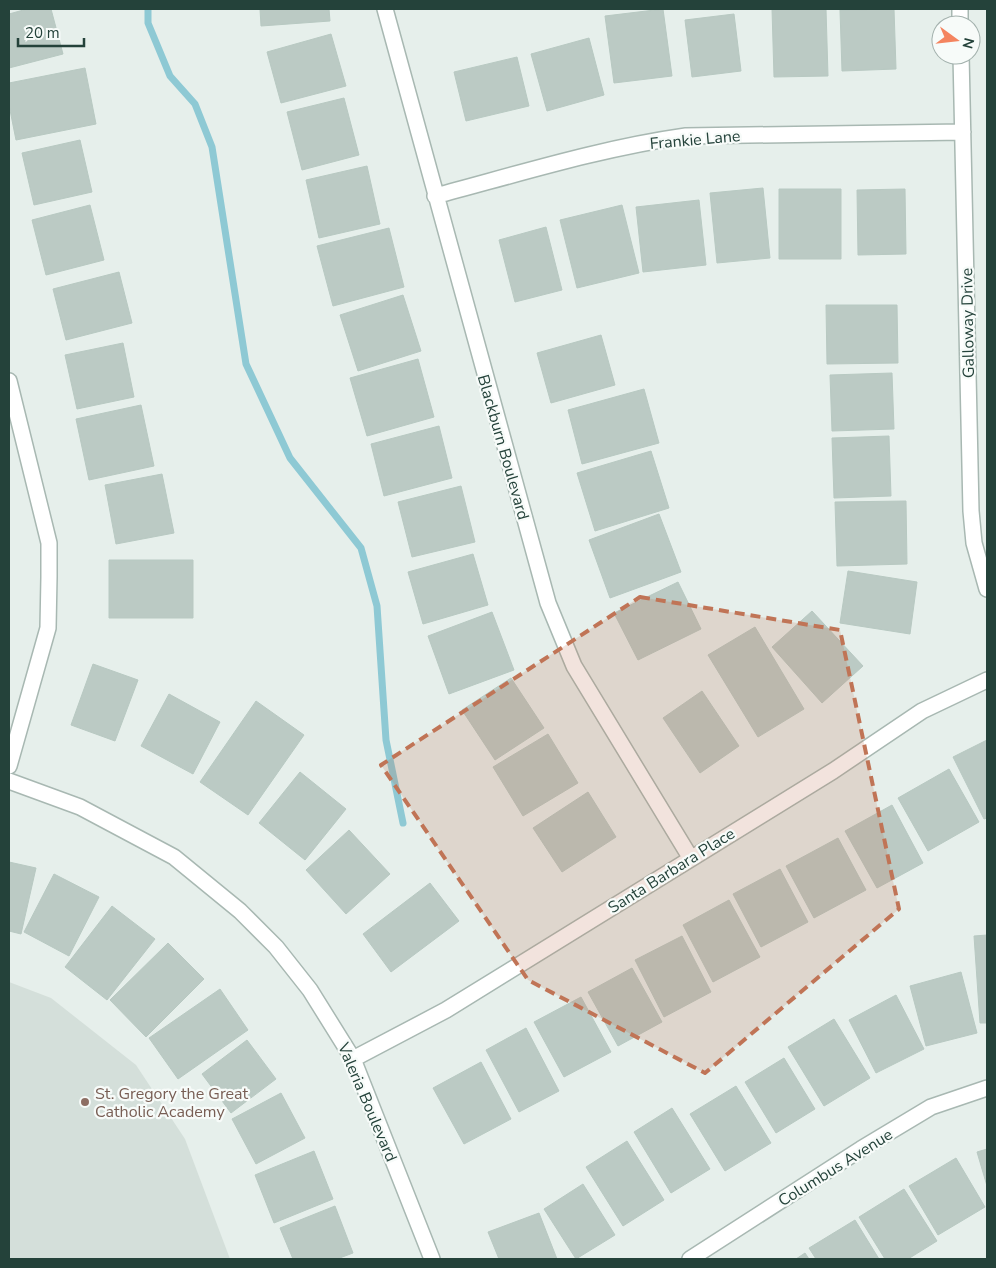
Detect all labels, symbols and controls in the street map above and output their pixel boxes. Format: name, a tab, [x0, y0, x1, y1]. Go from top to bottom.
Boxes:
scale bar	[18, 15, 84, 47]
north arrow	[931, 15, 981, 65]
text: 20 m	[25, 23, 60, 43]
text: N	[958, 36, 979, 51]
street label: Frankie Lane	[649, 125, 741, 155]
street label: Galloway Drive	[956, 268, 980, 378]
street label: Blackburn Boulevard	[472, 372, 534, 522]
street label: Santa Barbara Place	[604, 823, 739, 919]
street label: Valeria Boulevard	[332, 1039, 402, 1165]
place label: St. Gregory the Great Catholic Academy	[95, 1083, 249, 1123]
marker: St. Gregory the Great Catholic Academy	[79, 1096, 91, 1108]
street label: Columbus Avenue	[774, 1124, 897, 1212]

